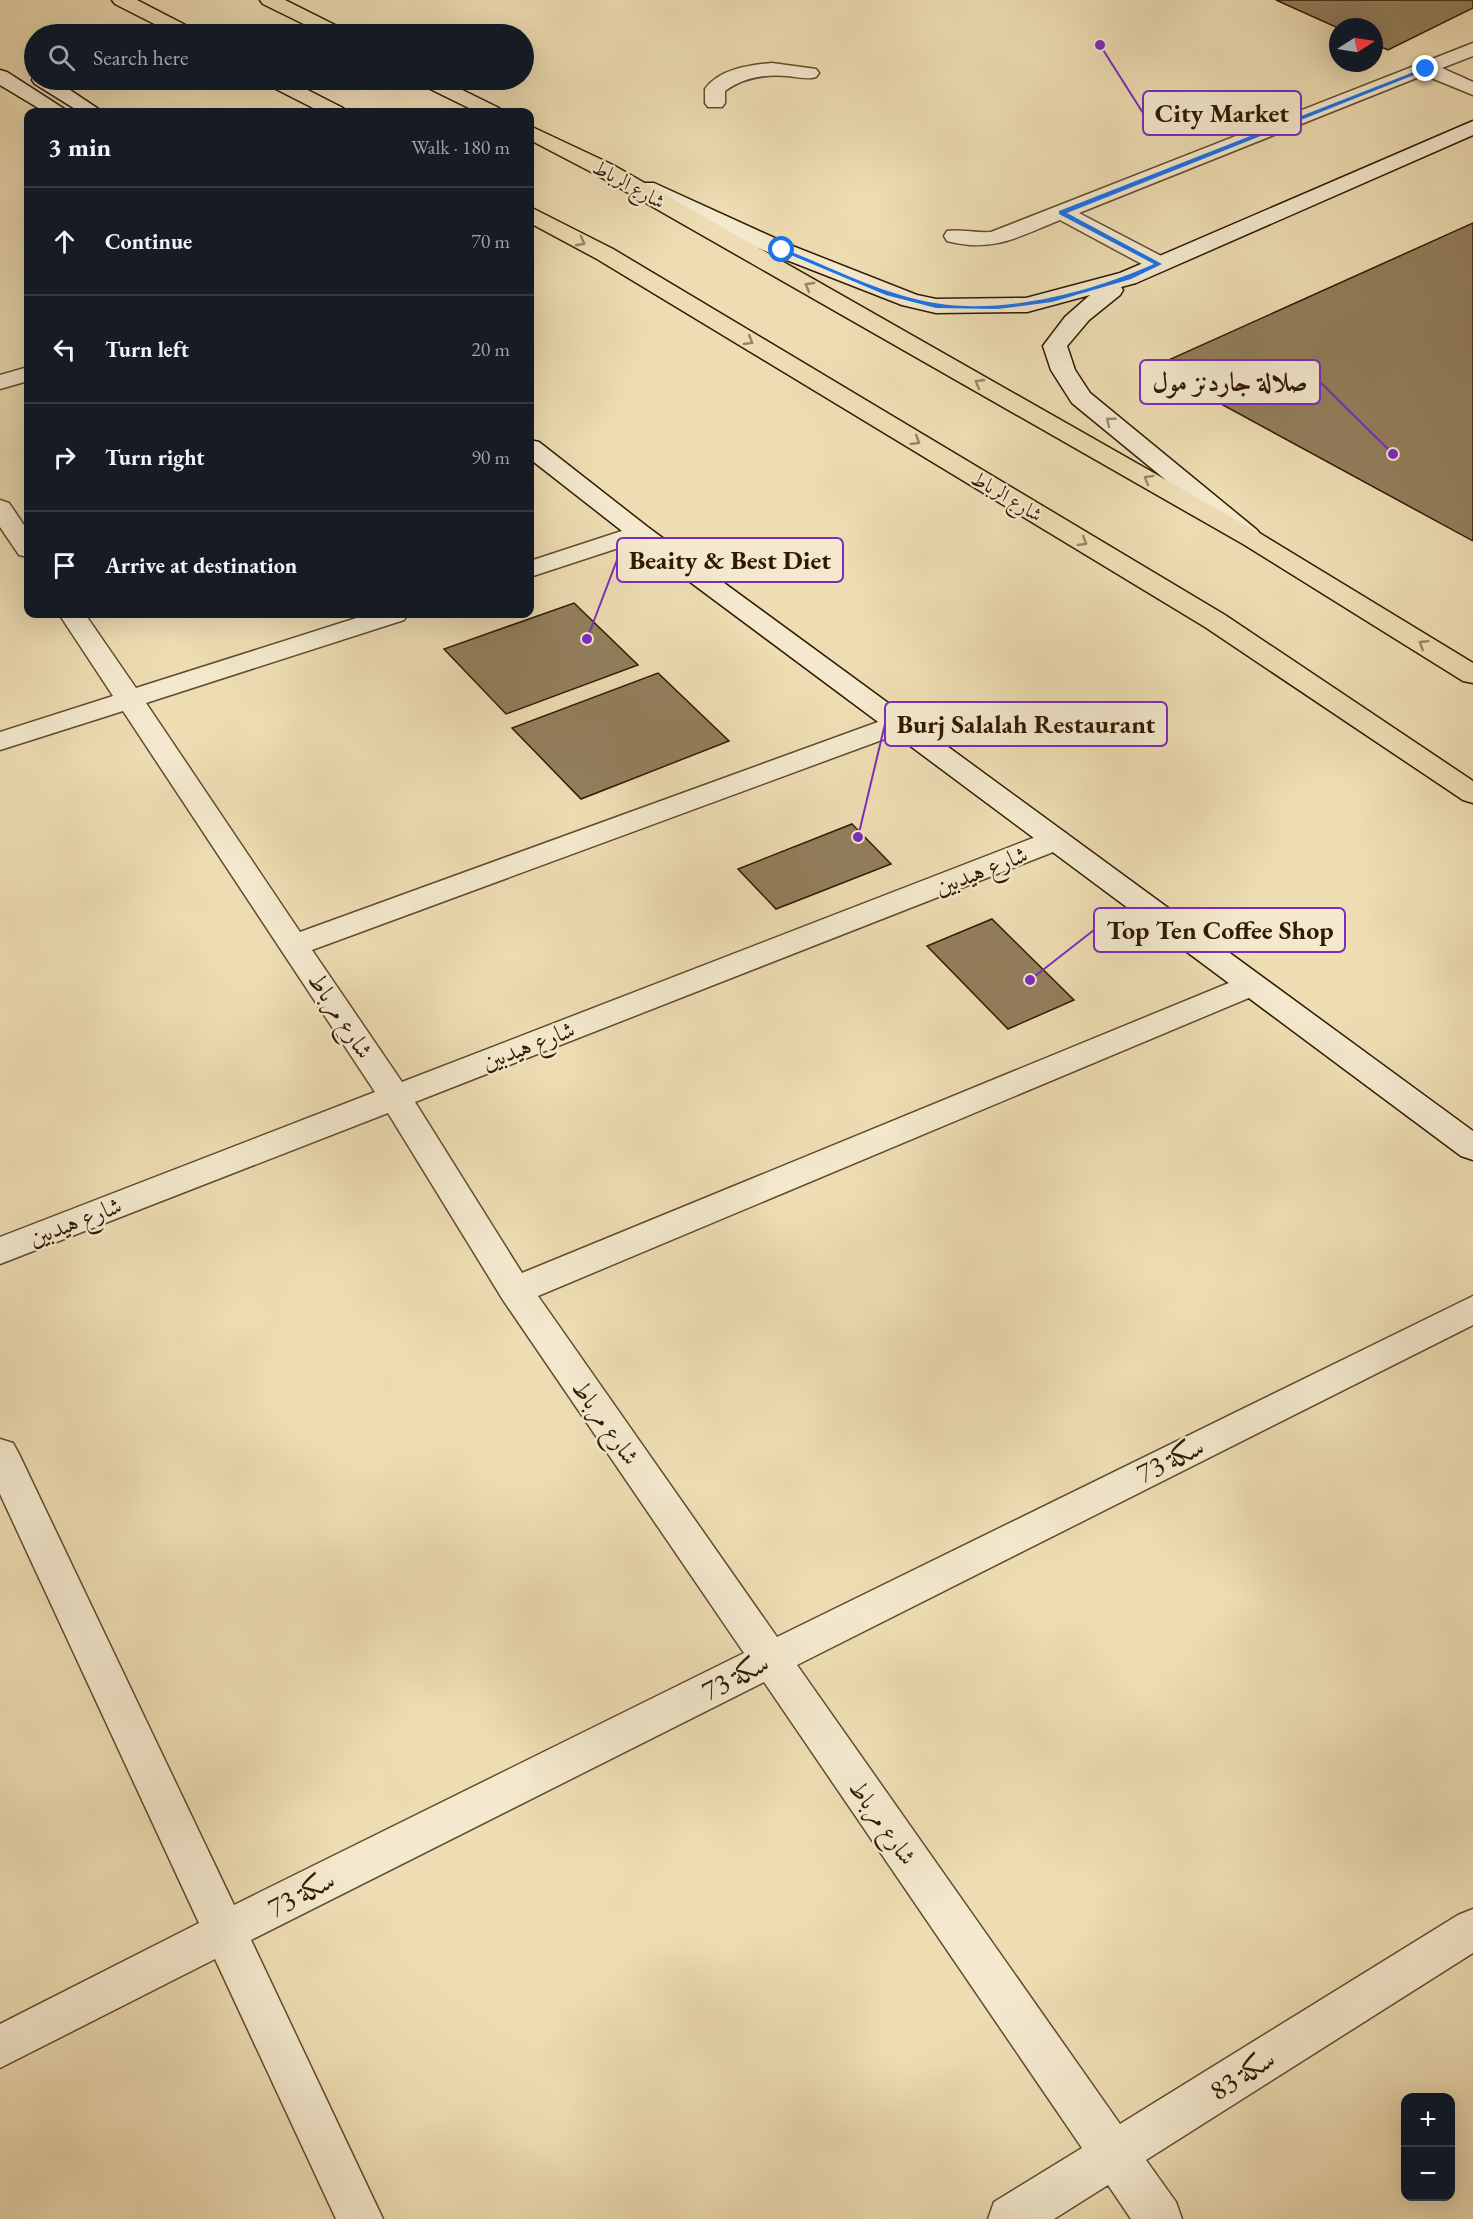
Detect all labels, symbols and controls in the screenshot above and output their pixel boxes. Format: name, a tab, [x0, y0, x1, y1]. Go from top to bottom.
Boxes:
north arrow	[1329, 18, 1383, 72]
search box	[24, 24, 534, 90]
icon: search	[45, 41, 78, 74]
text: Search here	[93, 43, 188, 72]
route end	[1412, 55, 1438, 81]
callout: City Market	[1143, 91, 1301, 135]
text: City Market	[1155, 96, 1289, 130]
text: 3 min	[48, 130, 111, 164]
text: Walk · 180 m	[411, 134, 510, 160]
street label: شارع الرباط	[586, 153, 670, 219]
icon: ahead	[48, 225, 81, 258]
text: Continue	[105, 227, 192, 256]
text: 70 m	[471, 228, 510, 254]
one-way arrow	[575, 234, 586, 246]
route start	[768, 236, 794, 262]
one-way arrow	[805, 282, 815, 294]
icon: left	[48, 333, 81, 366]
one-way arrow	[743, 333, 753, 345]
text: Turn left	[105, 335, 189, 364]
text: 20 m	[471, 336, 510, 362]
callout: صلالة جاردنز مول	[1140, 360, 1320, 404]
text: صلالة جاردنز مول	[1152, 365, 1308, 399]
one-way arrow	[974, 379, 985, 390]
one-way arrow	[1106, 418, 1117, 429]
one-way arrow	[910, 434, 920, 446]
icon: right	[48, 441, 81, 474]
text: Turn right	[105, 443, 204, 472]
text: 90 m	[471, 444, 510, 470]
street label: شارع الرباط	[964, 464, 1048, 532]
one-way arrow	[1144, 475, 1154, 486]
one-way arrow	[1077, 535, 1087, 546]
callout: Beaity & Best Diet	[617, 538, 843, 582]
text: Beaity & Best Diet	[629, 543, 831, 577]
icon: arrive	[48, 549, 81, 582]
text: Arrive at destination	[105, 551, 297, 580]
one-way arrow	[1419, 640, 1429, 652]
callout: Burj Salalah Restaurant	[885, 702, 1167, 746]
text: Burj Salalah Restaurant	[897, 707, 1156, 741]
street label: شارع هيدبين	[930, 838, 1034, 907]
callout: Top Ten Coffee Shop	[1094, 908, 1345, 952]
text: Top Ten Coffee Shop	[1106, 913, 1334, 947]
street label: شارع مرباط	[297, 966, 380, 1067]
street label: شارع هيدبين	[477, 1013, 581, 1082]
street label: شارع هيدبين	[24, 1189, 128, 1258]
street label: شارع مرباط	[561, 1373, 647, 1474]
street label: سكة 73	[1130, 1427, 1210, 1491]
street label: سكة 73	[695, 1644, 775, 1708]
street label: شارع مرباط	[838, 1773, 924, 1874]
street label: سكة 73	[261, 1861, 341, 1925]
street label: سكة 83	[1202, 2040, 1282, 2108]
map controls	[1401, 2093, 1455, 2201]
button: +	[1401, 2093, 1455, 2147]
button: −	[1401, 2147, 1455, 2201]

